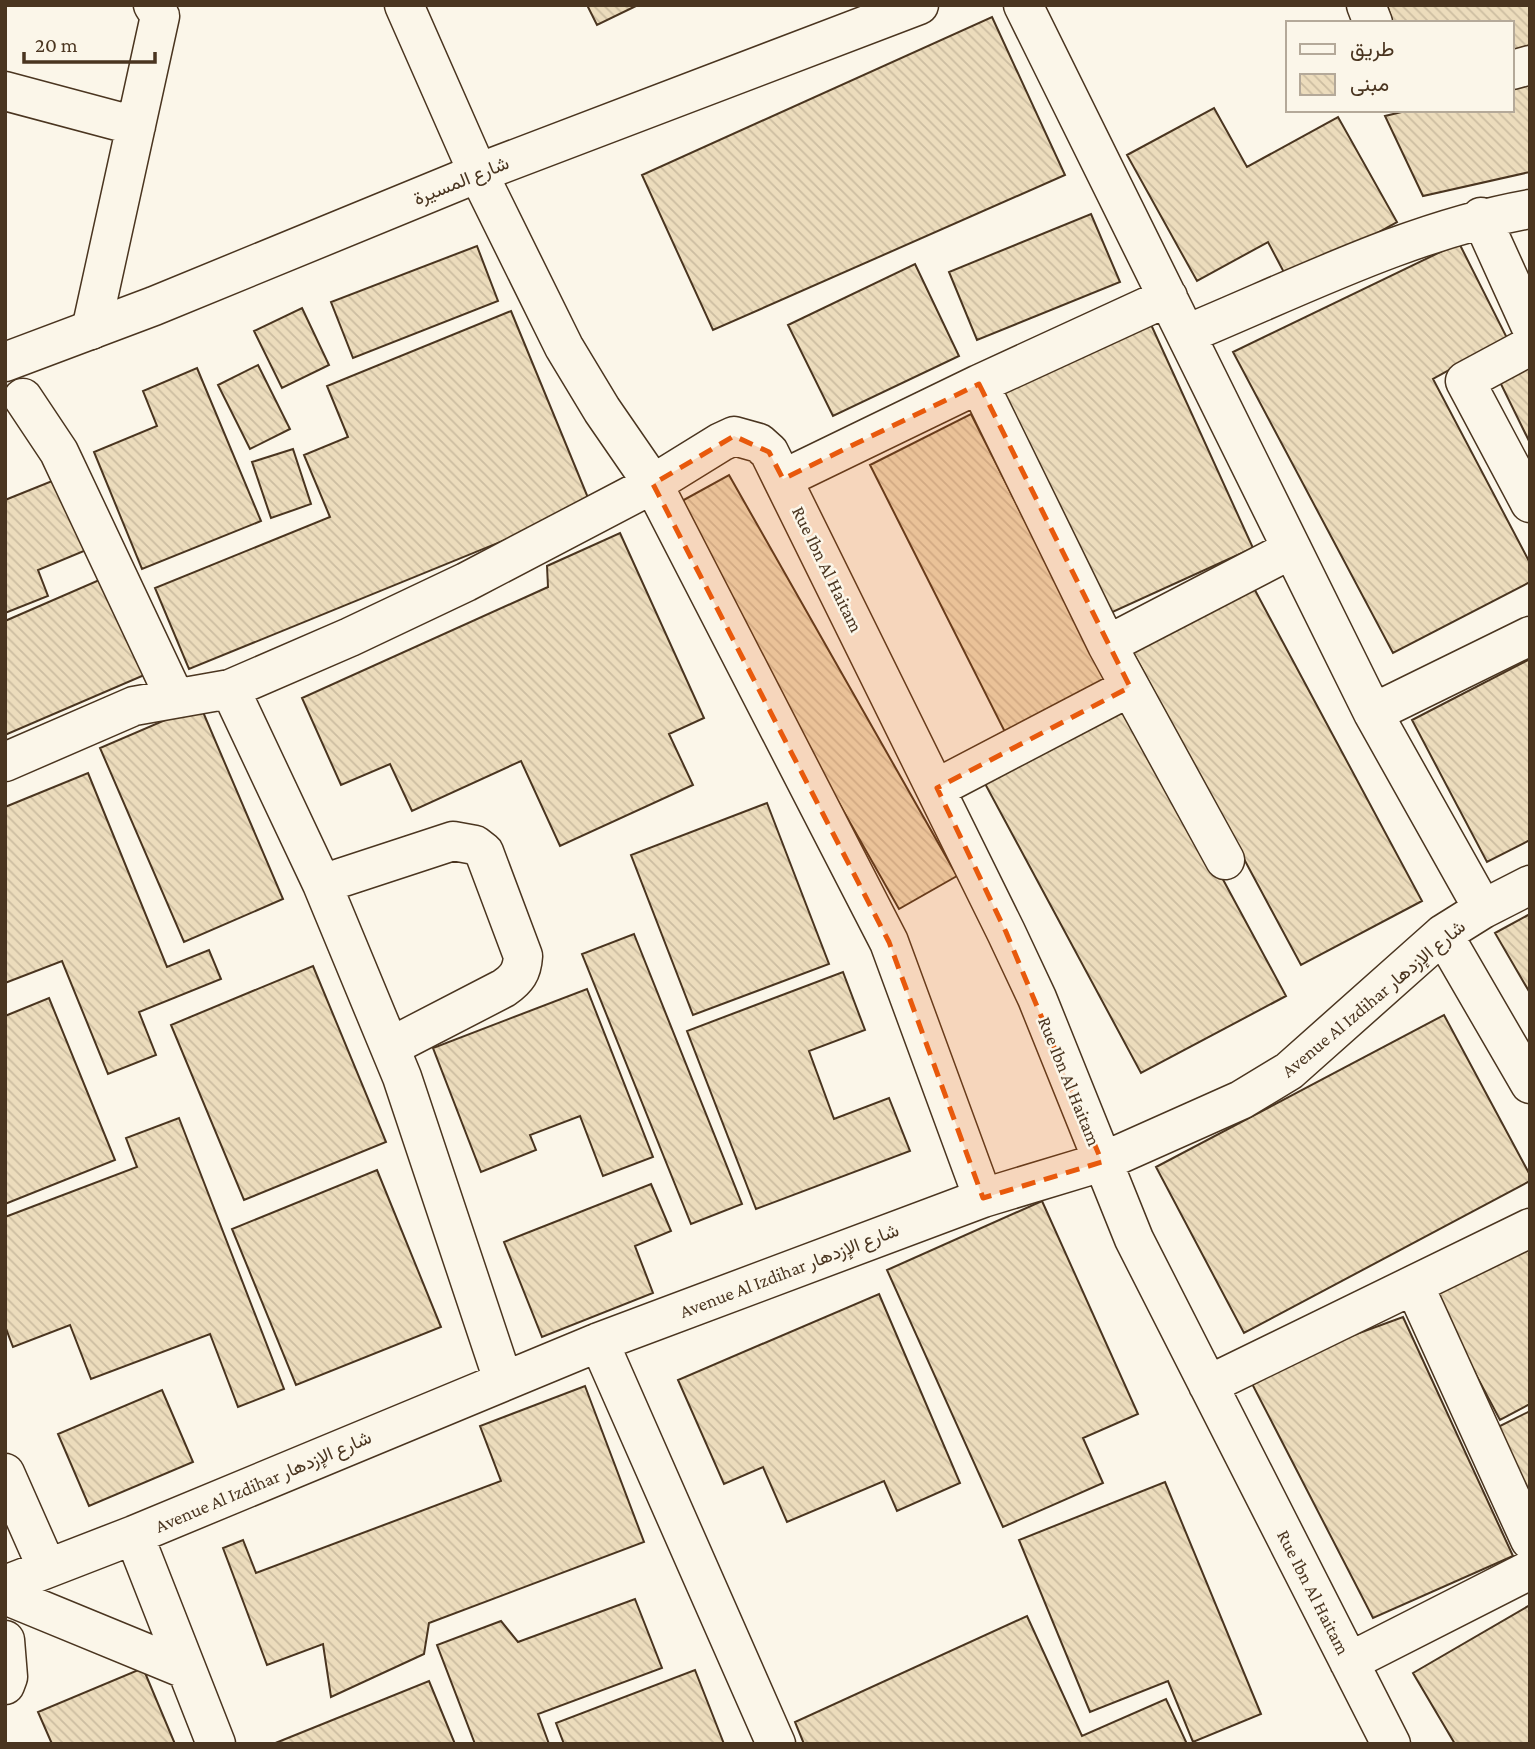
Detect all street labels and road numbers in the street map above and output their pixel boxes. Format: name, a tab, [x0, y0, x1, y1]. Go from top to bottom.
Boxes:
street label: شارع المسيرة	[411, 152, 513, 211]
street label: Rue Ibn Al Haitam	[788, 503, 867, 636]
street label: Avenue Al Izdihar شارع الإزدهار	[1277, 916, 1471, 1083]
street label: Rue Ibn Al Haitam	[1034, 1014, 1105, 1149]
street label: Avenue Al Izdihar شارع الإزدهار	[677, 1219, 902, 1324]
street label: Avenue Al Izdihar شارع الإزدهار	[152, 1426, 375, 1538]
street label: Rue Ibn Al Haitam	[1273, 1526, 1354, 1658]

